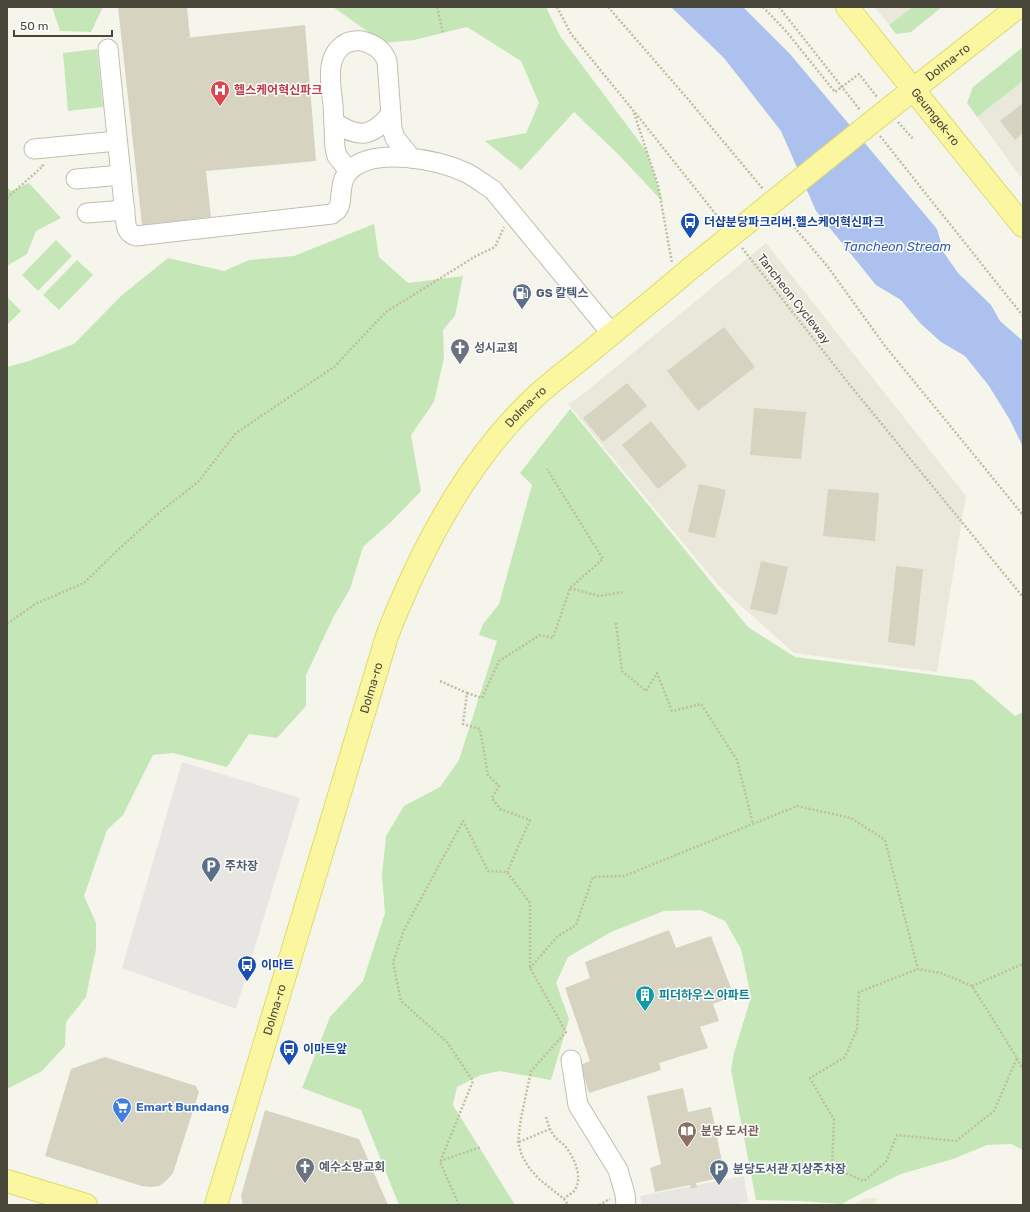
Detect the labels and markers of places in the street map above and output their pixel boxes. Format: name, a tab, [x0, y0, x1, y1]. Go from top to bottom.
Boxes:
hospital icon: 헬스케어혁신파크	[209, 79, 231, 107]
place label: 헬스케어혁신파크	[234, 83, 322, 97]
bus stop icon: 더샵분당파크리버.헬스케어혁신파크	[679, 211, 701, 239]
place label: 더샵분당파크리버.헬스케어혁신파크	[704, 215, 884, 229]
fuel station icon: GS 칼텍스	[511, 282, 533, 310]
place label: GS 칼텍스	[536, 286, 588, 300]
church icon: 성시교회	[449, 337, 471, 365]
place label: 성시교회	[474, 341, 518, 355]
parking icon: 주차장	[200, 855, 222, 883]
place label: 주차장	[225, 859, 258, 873]
bus stop icon: 이마트	[236, 954, 258, 982]
place label: 이마트	[261, 958, 294, 972]
building icon: 피더하우스 아파트	[634, 984, 656, 1012]
place label: 피더하우스 아파트	[659, 988, 750, 1002]
bus stop icon: 이마트앞	[278, 1038, 300, 1066]
place label: 이마트앞	[303, 1042, 347, 1056]
supermarket icon: Emart Bundang	[111, 1096, 133, 1124]
place label: Emart Bundang	[136, 1100, 229, 1114]
library icon: 분당 도서관	[676, 1120, 698, 1148]
place label: 분당 도서관	[701, 1124, 759, 1138]
church icon: 예수소망교회	[294, 1156, 316, 1184]
parking icon: 분당도서관 지상주차장	[708, 1158, 730, 1186]
place label: 예수소망교회	[319, 1160, 385, 1174]
place label: 분당도서관 지상주차장	[733, 1162, 846, 1176]

